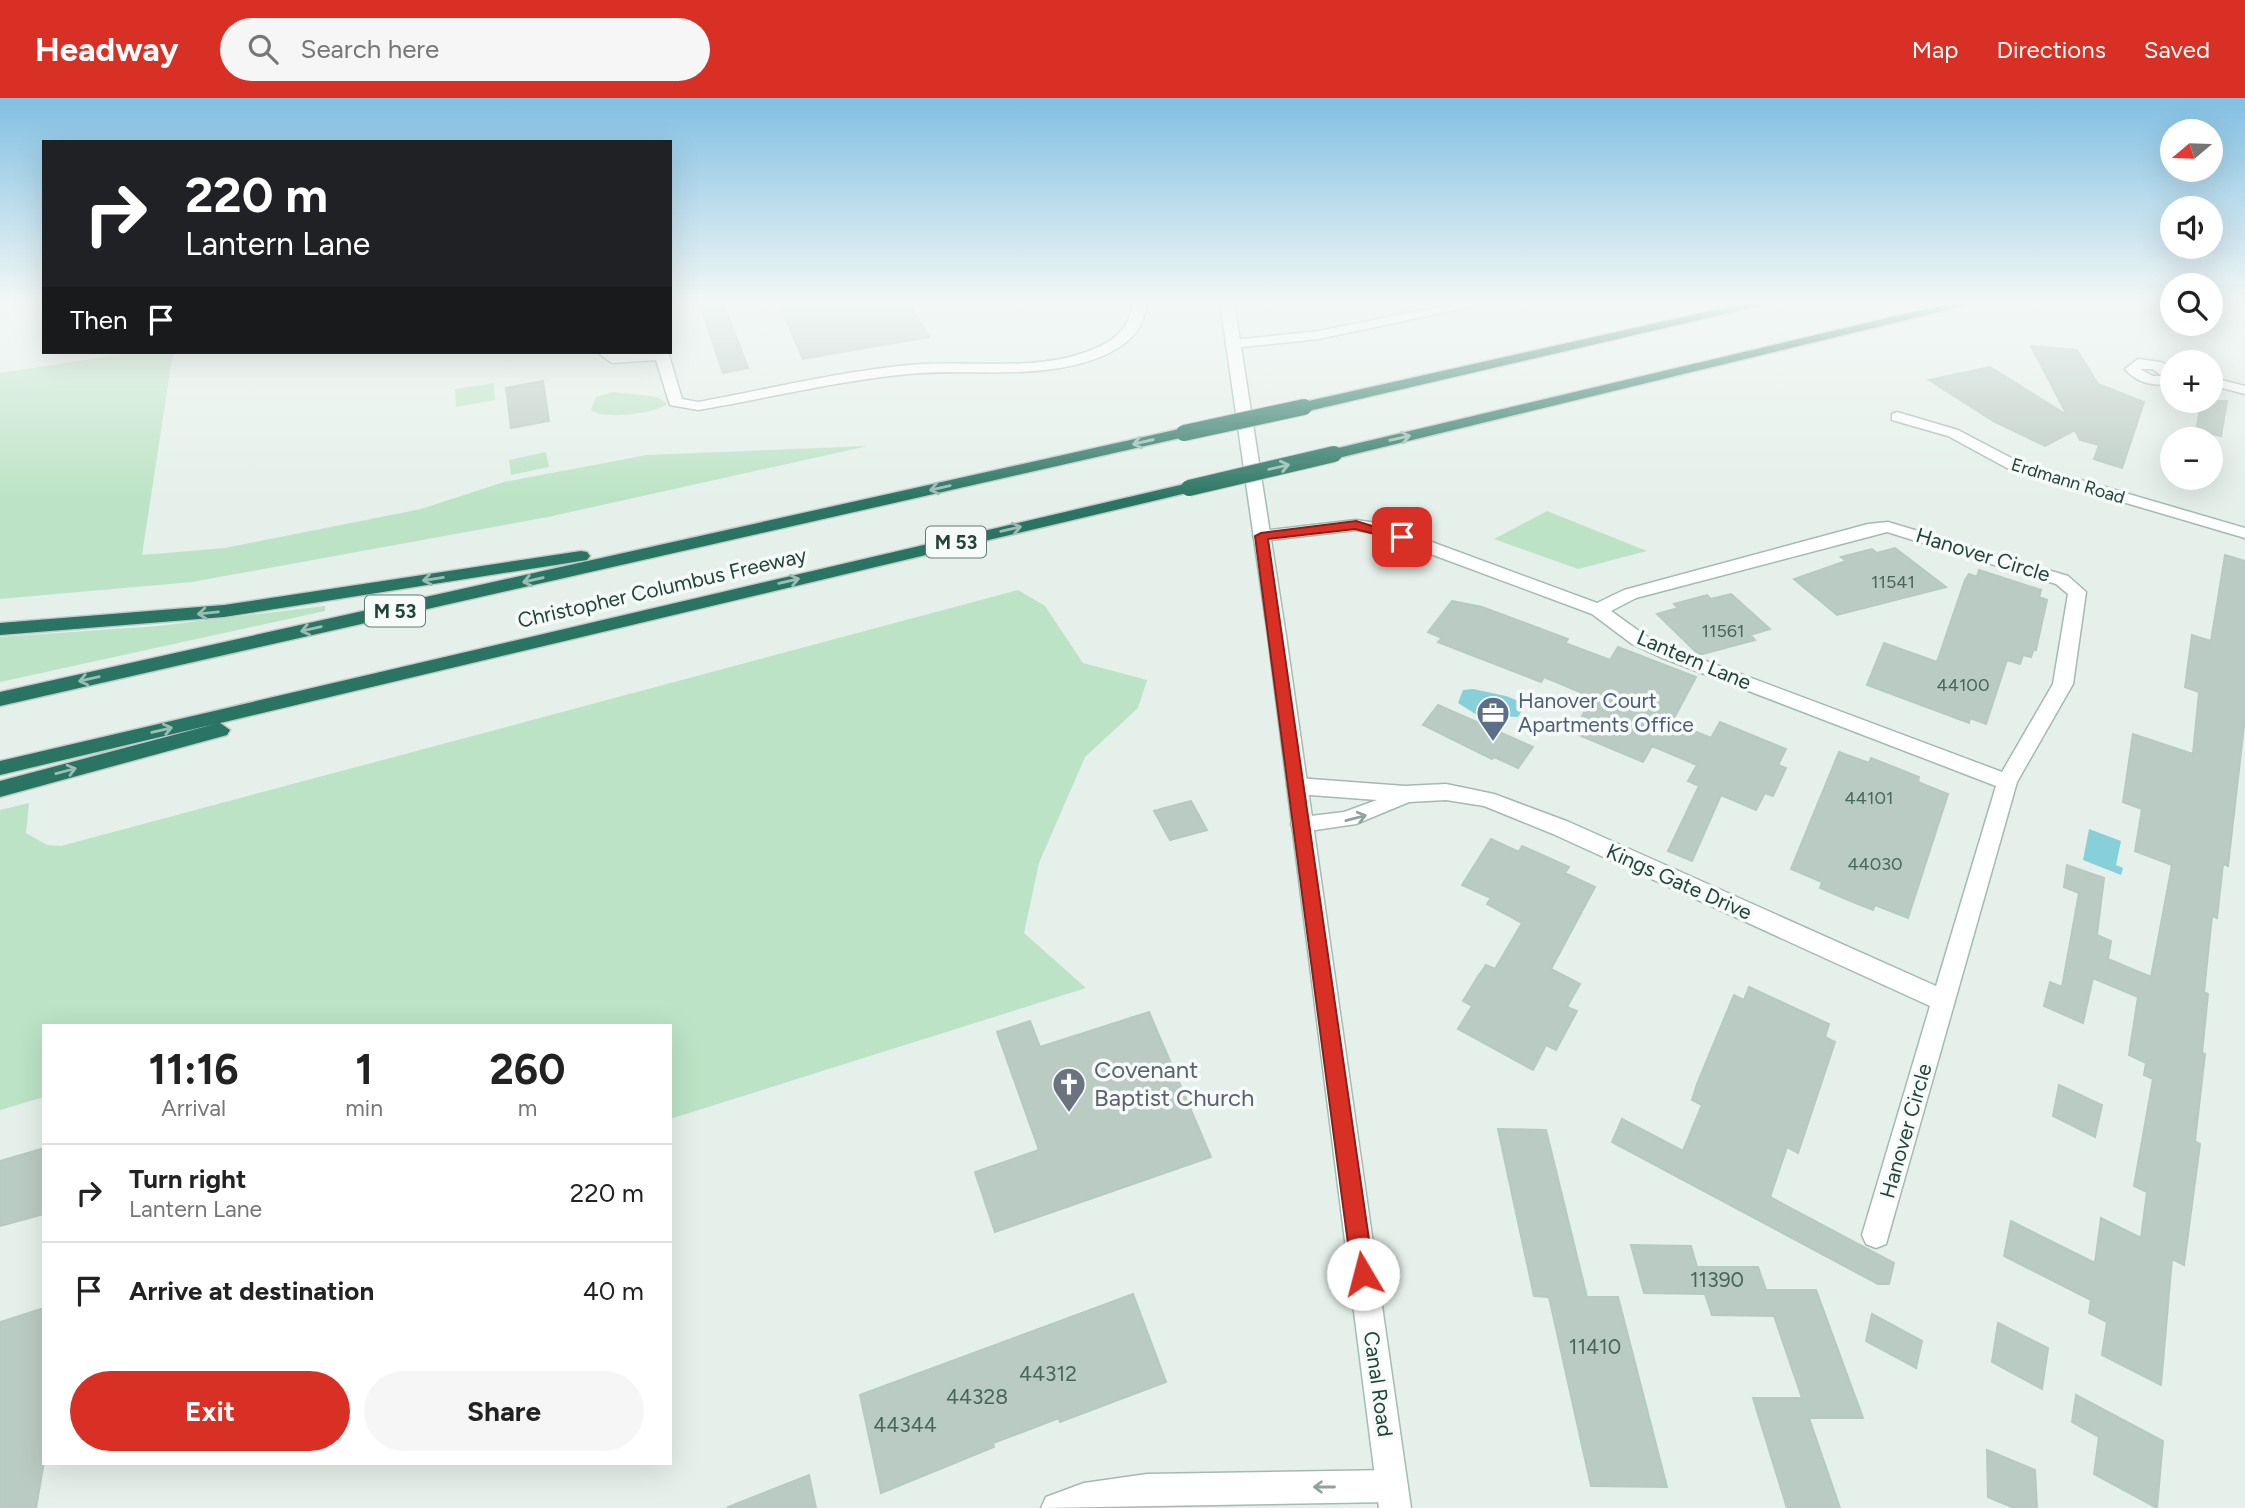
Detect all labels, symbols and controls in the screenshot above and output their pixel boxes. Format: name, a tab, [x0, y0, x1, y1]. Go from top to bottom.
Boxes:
search box	[220, 18, 710, 81]
text: Headway	[35, 30, 178, 69]
icon: search	[244, 30, 282, 68]
text: Search here	[300, 33, 439, 65]
text: Map	[1912, 35, 1958, 64]
text: Directions	[1996, 35, 2106, 64]
text: Saved	[2144, 35, 2210, 64]
north arrow	[2160, 119, 2222, 182]
map controls	[2160, 119, 2223, 490]
text: 220 m	[185, 165, 328, 224]
icon: right	[70, 168, 161, 259]
button: sound	[2160, 196, 2223, 259]
text: Lantern Lane	[185, 225, 370, 263]
button: search	[2160, 273, 2223, 336]
icon: arrive	[142, 301, 180, 339]
text: Then	[70, 304, 128, 336]
button: +	[2160, 350, 2223, 413]
button: −	[2160, 427, 2223, 490]
one-way arrow	[1389, 431, 1411, 444]
one-way arrow	[1132, 436, 1155, 450]
street label: Erdmann Road	[2008, 453, 2128, 509]
one-way arrow	[1267, 460, 1290, 473]
one-way arrow	[929, 482, 952, 496]
pin	[1372, 507, 1432, 567]
icon: arrive	[1383, 518, 1421, 556]
one-way arrow	[999, 522, 1021, 535]
street label: Hanover Circle	[1913, 522, 2053, 587]
road number: M 53	[926, 526, 986, 558]
street label: Christopher Columbus Freeway	[515, 542, 809, 633]
house number: 11541	[1871, 571, 1915, 593]
one-way arrow	[422, 573, 445, 586]
one-way arrow	[522, 573, 545, 587]
one-way arrow	[777, 574, 800, 587]
road number: M 53	[365, 596, 425, 626]
one-way arrow	[197, 607, 220, 620]
house number: 11561	[1702, 620, 1744, 642]
one-way arrow	[300, 623, 323, 637]
street label: Lantern Lane	[1633, 624, 1755, 695]
one-way arrow	[78, 673, 101, 687]
house number: 44100	[1937, 674, 1989, 696]
place label: Hanover Court Apartments Office	[1518, 688, 1694, 737]
office icon: Hanover Court Apartments Office	[1474, 694, 1512, 743]
one-way arrow	[150, 723, 173, 736]
one-way arrow	[54, 764, 77, 777]
house number: 44101	[1845, 787, 1893, 809]
one-way arrow	[1344, 811, 1367, 824]
street label: Kings Gate Drive	[1603, 838, 1756, 925]
house number: 44030	[1847, 853, 1903, 875]
text: 11:16	[149, 1044, 239, 1095]
text: 1	[355, 1044, 373, 1095]
text: 260	[490, 1044, 565, 1095]
place label: Covenant Baptist Church	[1094, 1055, 1255, 1112]
street label: Hanover Circle	[1874, 1061, 1937, 1201]
church icon: Covenant Baptist Church	[1050, 1065, 1088, 1114]
text: Arrival	[161, 1094, 226, 1122]
text: min	[345, 1094, 383, 1122]
text: m	[518, 1094, 537, 1122]
text: Turn right	[129, 1163, 246, 1195]
icon: right	[70, 1174, 108, 1212]
text: 220 m	[570, 1177, 644, 1209]
text: Lantern Lane	[129, 1195, 262, 1223]
position arrow	[1326, 1237, 1400, 1311]
house number: 11390	[1690, 1267, 1744, 1292]
icon: arrive	[70, 1272, 108, 1310]
text: Arrive at destination	[129, 1275, 374, 1307]
text: 40 m	[583, 1275, 644, 1307]
street label: Canal Road	[1359, 1329, 1398, 1438]
house number: 11410	[1569, 1334, 1621, 1359]
house number: 44312	[1019, 1361, 1077, 1386]
button: Exit	[70, 1371, 350, 1451]
button: Share	[364, 1371, 644, 1451]
house number: 44328	[946, 1384, 1008, 1409]
house number: 44344	[873, 1412, 937, 1437]
one-way arrow	[1312, 1480, 1335, 1494]

